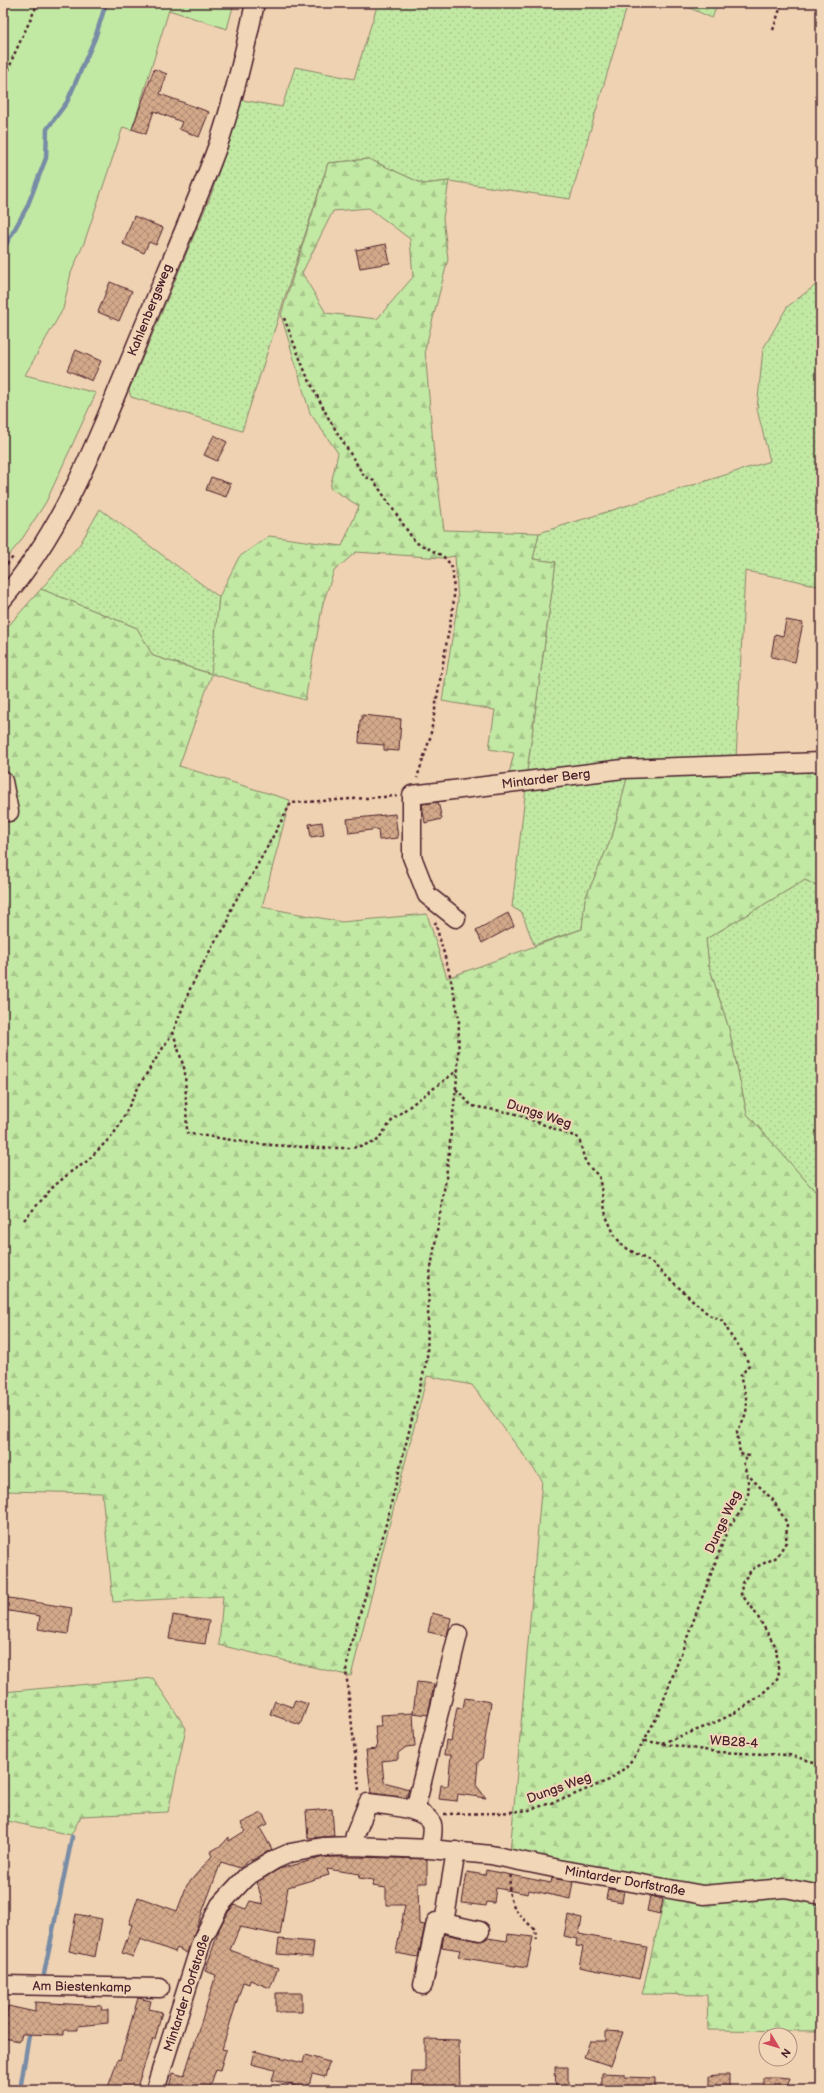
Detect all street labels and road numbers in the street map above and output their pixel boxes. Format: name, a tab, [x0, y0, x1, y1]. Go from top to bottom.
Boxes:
street label: Kahlenbergsweg	[124, 262, 176, 358]
street label: Mintarder Berg	[501, 766, 591, 792]
street label: Dungs Weg	[505, 1096, 573, 1132]
street label: Dungs Weg	[702, 1488, 744, 1556]
street label: WB28-4	[709, 1732, 759, 1752]
street label: Dungs Weg	[525, 1769, 593, 1807]
street label: Mintarder Dorfstraße	[563, 1862, 687, 1900]
street label: Mintarder Dorfstraße	[160, 1932, 214, 2054]
street label: Am Biestenkamp	[32, 1978, 132, 1996]

